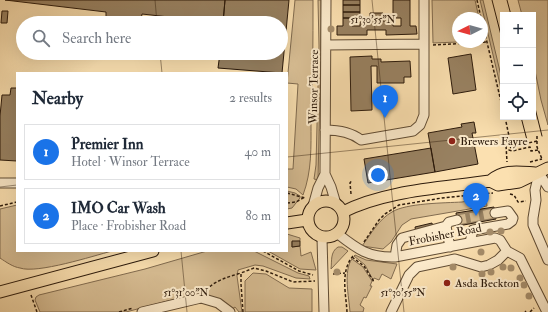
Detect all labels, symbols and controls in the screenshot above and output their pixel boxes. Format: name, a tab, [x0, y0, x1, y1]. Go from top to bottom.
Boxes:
north arrow	[452, 12, 488, 48]
map controls	[500, 12, 536, 120]
button: +	[500, 12, 536, 48]
text: 51°30'55"N	[350, 14, 396, 26]
search box	[16, 16, 288, 60]
icon: search	[30, 27, 52, 49]
text: Search here	[62, 29, 131, 48]
button: −	[500, 48, 536, 84]
street label: Winsor Terrace	[306, 50, 322, 125]
button: locate	[500, 84, 536, 120]
pin: 1	[372, 85, 398, 118]
text: Nearby	[32, 88, 83, 109]
text: 2 results	[229, 90, 272, 106]
place label: Brewers Fayre	[460, 134, 527, 149]
text: Premier Inn	[71, 135, 144, 154]
marker: Brewers Fayre	[447, 136, 457, 146]
text: 1	[44, 144, 48, 160]
text: 40 m	[245, 144, 271, 160]
text: Hotel · Winsor Terrace	[71, 154, 190, 170]
your location	[368, 165, 388, 185]
pin: 2	[463, 183, 489, 216]
text: IMO Car Wash	[71, 199, 166, 218]
text: 2	[43, 208, 49, 224]
text: 80 m	[245, 208, 271, 224]
text: Place · Frobisher Road	[71, 218, 186, 234]
street label: Frobisher Road	[407, 221, 483, 249]
place label: Asda Beckton	[454, 276, 519, 291]
marker: Asda Beckton	[442, 278, 452, 288]
text: 51°31'00"N	[163, 287, 209, 299]
text: 51°30'55"N	[380, 287, 426, 299]

